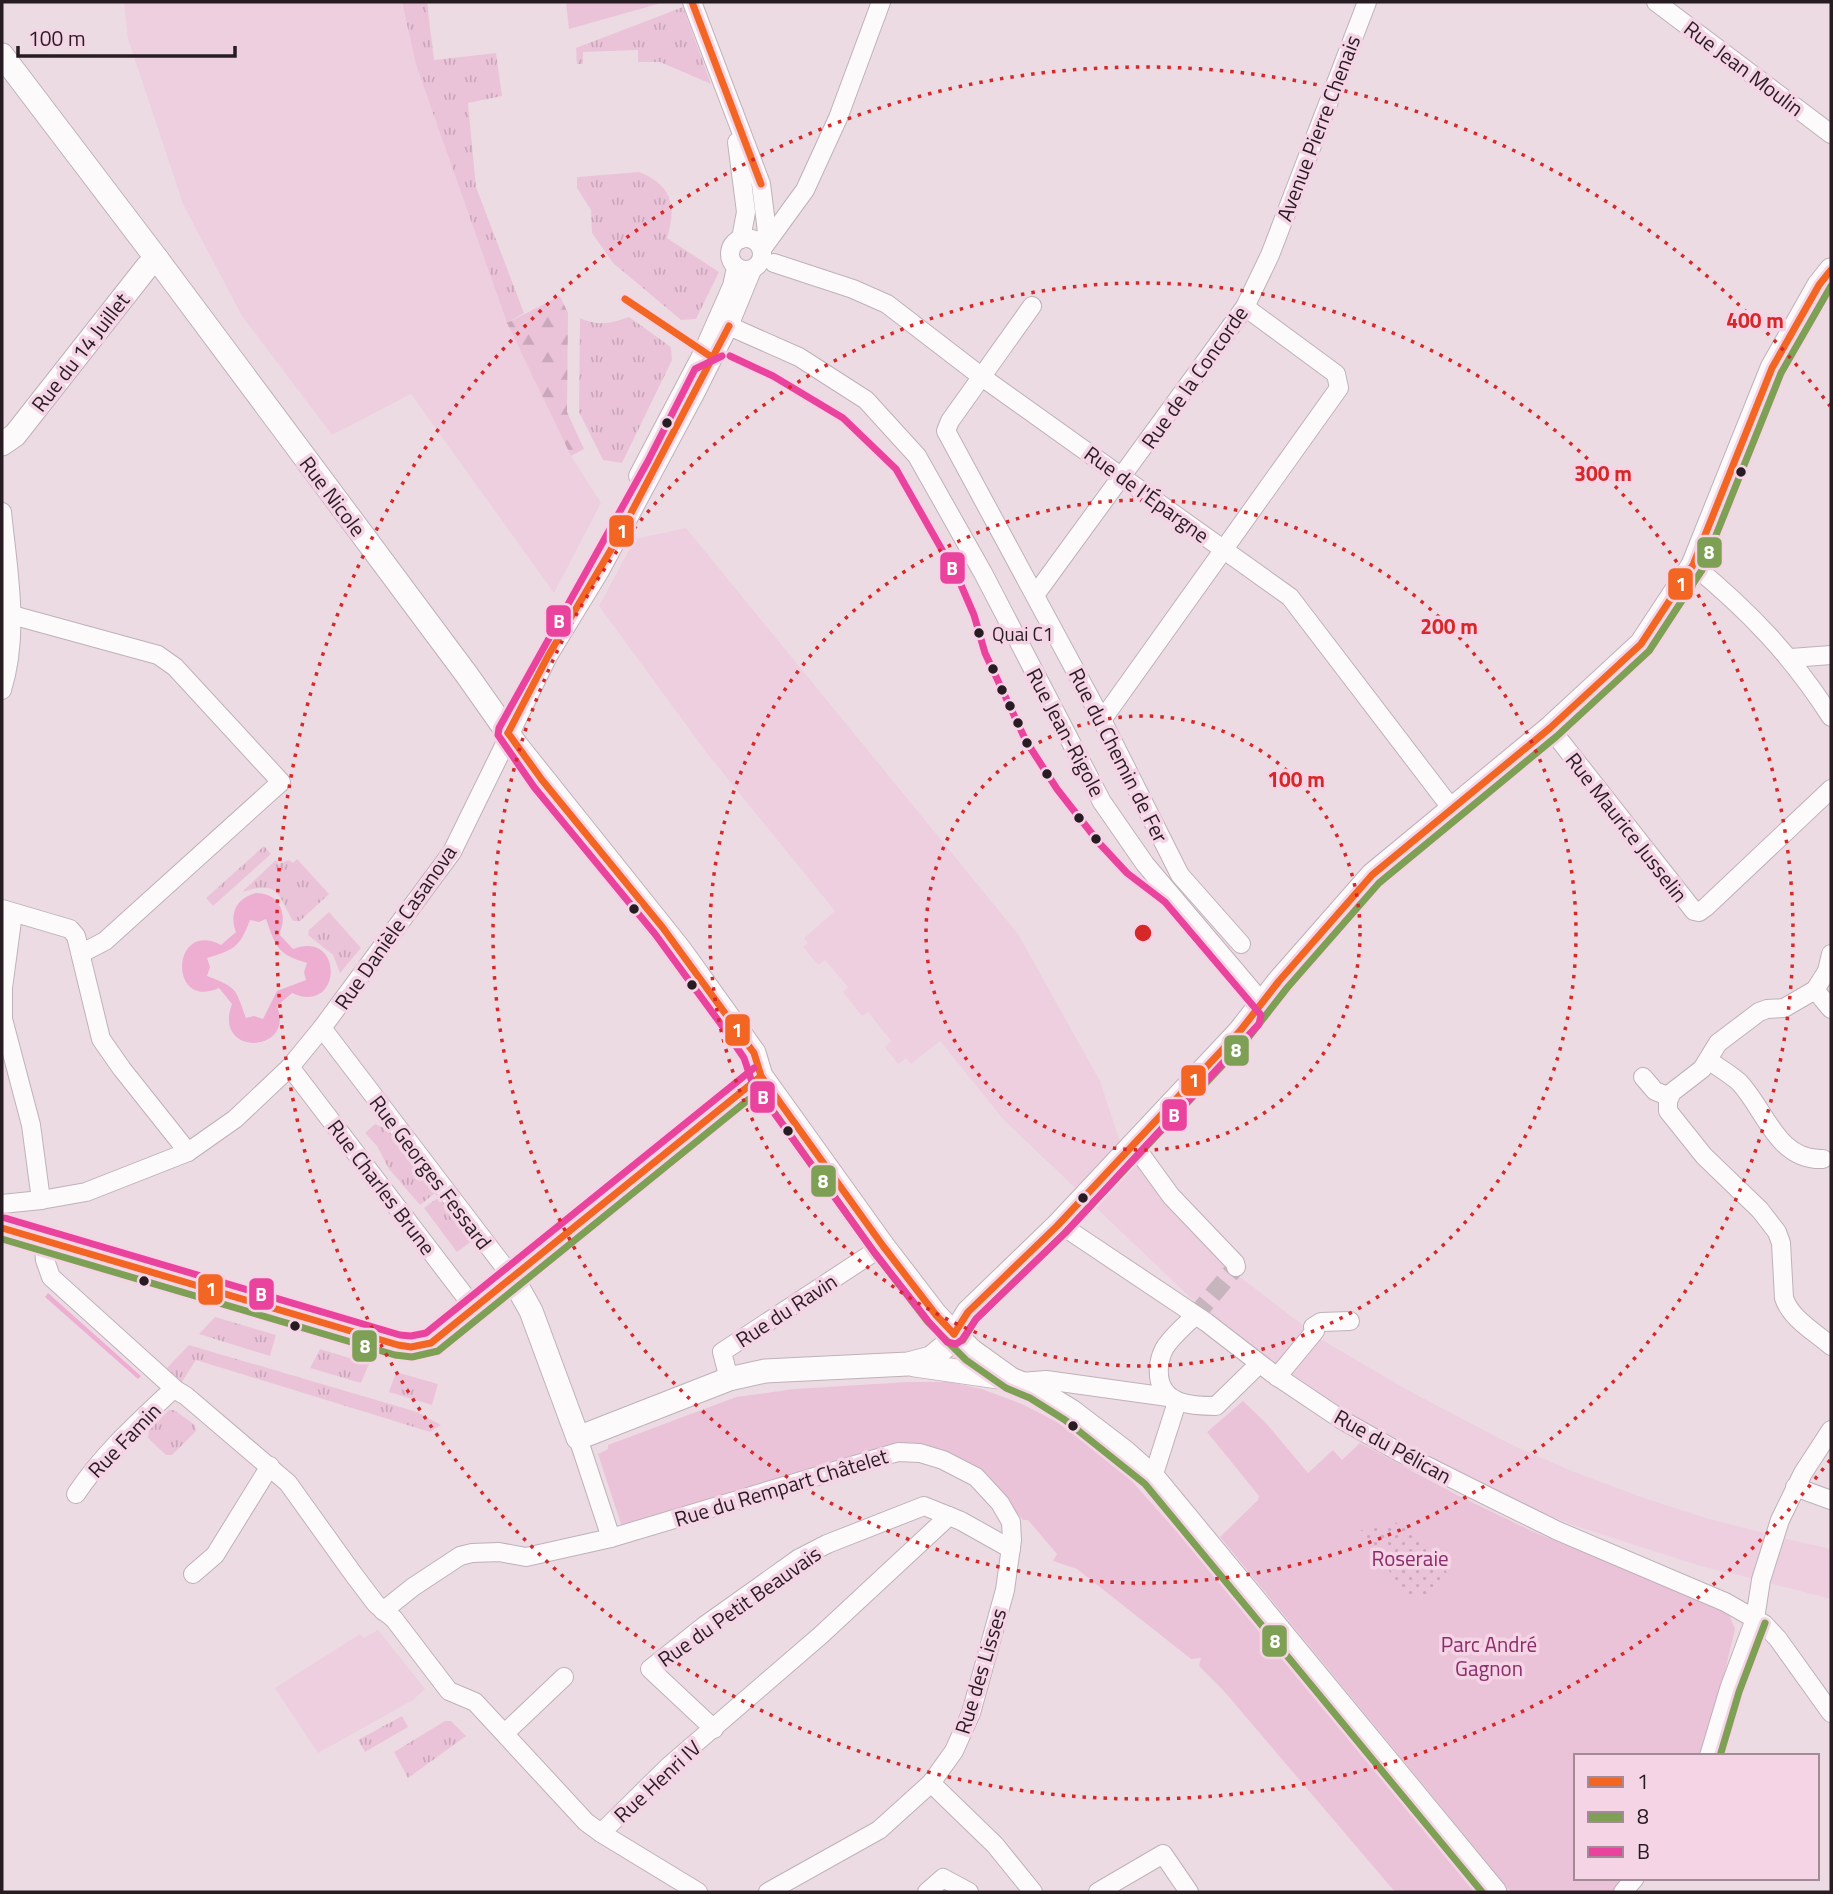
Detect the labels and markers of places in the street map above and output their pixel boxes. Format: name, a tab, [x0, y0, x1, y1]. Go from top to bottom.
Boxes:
unlabelled marker	[660, 416, 674, 430]
unlabelled marker	[1734, 465, 1748, 479]
place label: Quai C1	[992, 619, 1053, 648]
marker: Quai C1	[972, 626, 986, 640]
unlabelled marker	[986, 662, 1000, 676]
unlabelled marker	[995, 683, 1009, 697]
unlabelled marker	[1003, 699, 1017, 713]
unlabelled marker	[1011, 716, 1025, 730]
unlabelled marker	[1020, 736, 1034, 750]
unlabelled marker	[1040, 767, 1054, 781]
unlabelled marker	[1072, 811, 1086, 825]
unlabelled marker	[1089, 832, 1103, 846]
unlabelled marker	[627, 902, 641, 916]
centre of rings	[1131, 921, 1155, 945]
unlabelled marker	[685, 978, 699, 992]
unlabelled marker	[781, 1124, 795, 1138]
unlabelled marker	[1076, 1191, 1090, 1205]
unlabelled marker	[137, 1274, 151, 1288]
unlabelled marker	[288, 1319, 302, 1333]
unlabelled marker	[1066, 1419, 1080, 1433]

